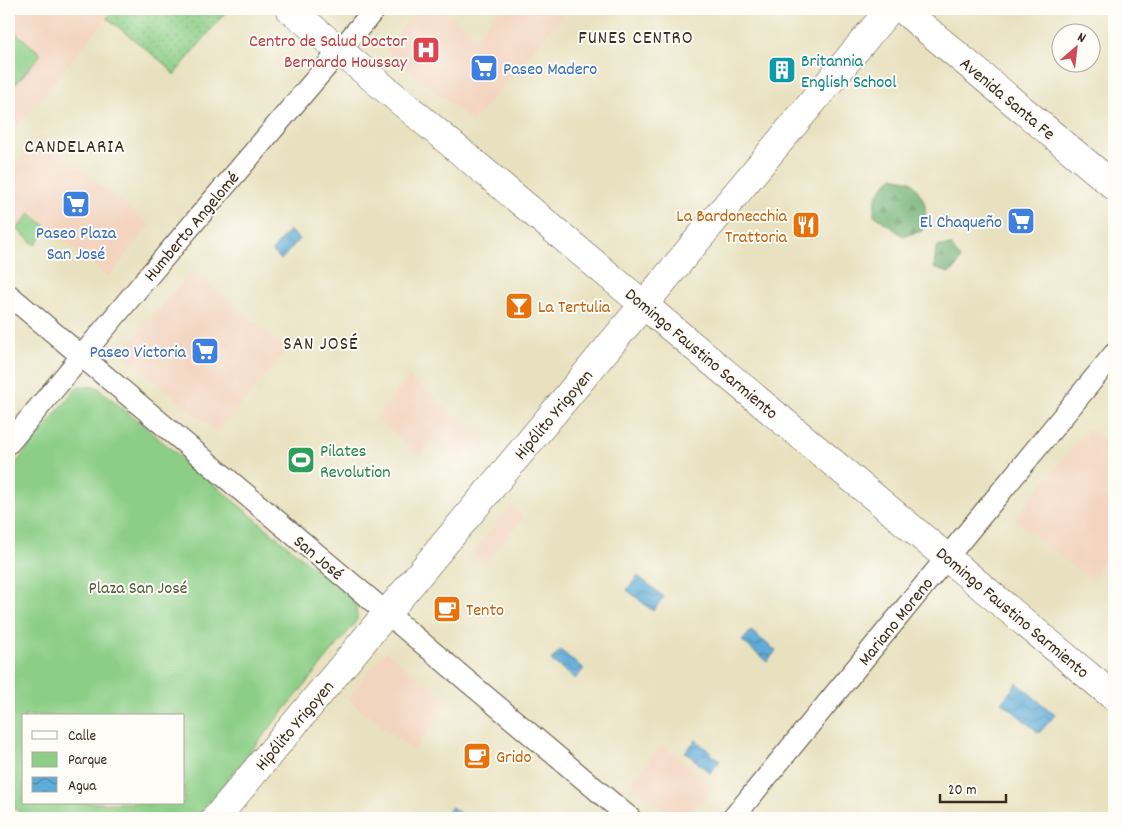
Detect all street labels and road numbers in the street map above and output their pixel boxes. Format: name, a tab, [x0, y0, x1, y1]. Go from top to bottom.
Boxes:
street label: Avenida Santa Fe	[953, 53, 1060, 147]
street label: Humberto Angelomé	[139, 167, 247, 288]
street label: Domingo Faustino Sarmiento	[618, 283, 782, 427]
street label: Hipólito Yrigoyen	[510, 365, 600, 466]
street label: San José	[287, 530, 348, 588]
street label: Domingo Faustino Sarmiento	[929, 542, 1093, 686]
street label: Mariano Moreno	[853, 573, 940, 672]
street label: Hipólito Yrigoyen	[251, 676, 341, 777]

